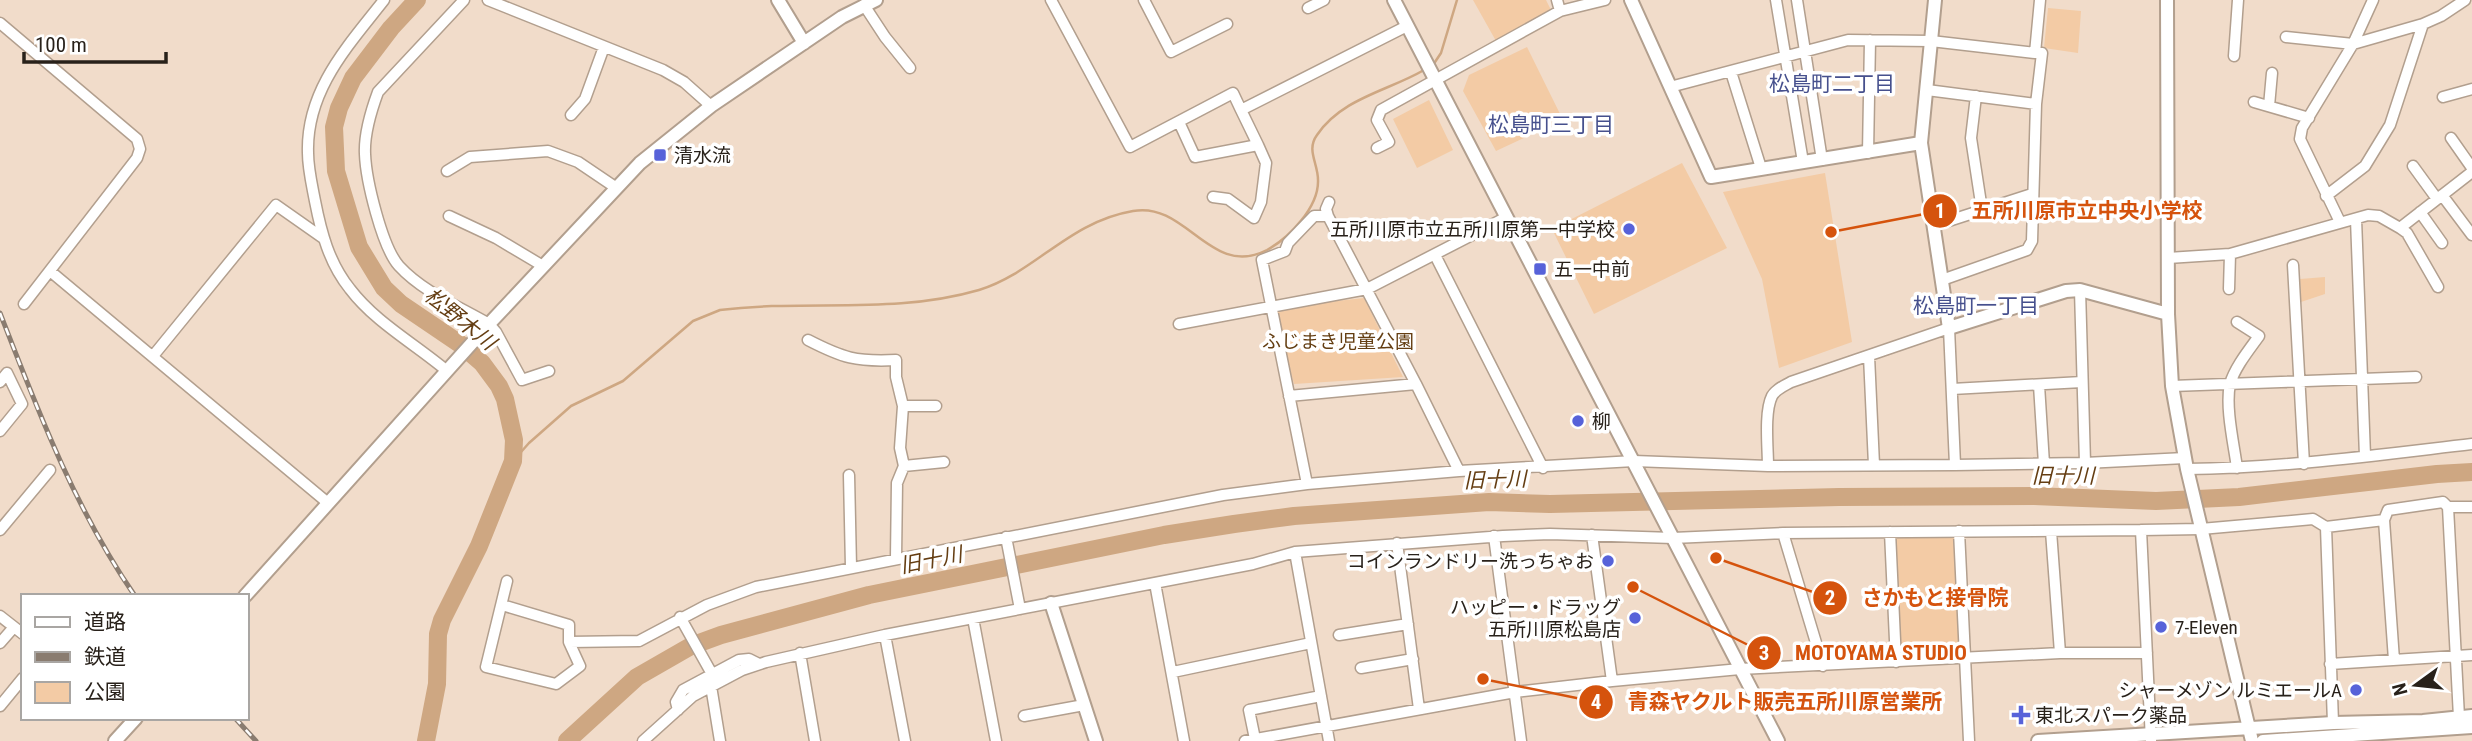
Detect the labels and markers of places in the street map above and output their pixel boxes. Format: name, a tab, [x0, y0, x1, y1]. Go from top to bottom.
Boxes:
place label: 清水流	[674, 144, 731, 167]
marker: 清水流	[652, 147, 668, 163]
callout: 五所川原市立中央小学校	[1923, 190, 2217, 232]
place label: 五所川原市立五所川原第一中学校	[1330, 218, 1615, 241]
marker: 五所川原市立五所川原第一中学校	[1621, 221, 1637, 237]
place label: 五一中前	[1554, 258, 1630, 281]
marker: 五一中前	[1532, 261, 1548, 277]
place label: 柳	[1592, 410, 1611, 433]
marker: 柳	[1570, 413, 1586, 429]
place label: コインランドリー洗っちゃお	[1347, 550, 1594, 573]
marker: コインランドリー洗っちゃお	[1600, 553, 1616, 569]
callout: さかもと接骨院	[1813, 577, 2023, 619]
place label: ハッピー・ドラッグ 五所川原松島店	[1450, 596, 1621, 641]
marker: ハッピー・ドラッグ 五所川原松島店	[1627, 610, 1643, 626]
place label: 7-Eleven	[2175, 616, 2238, 639]
marker: 7-Eleven	[2153, 619, 2169, 635]
callout: MOTOYAMA STUDIO	[1746, 632, 1981, 674]
place label: シャーメゾン ルミエールA	[2118, 679, 2342, 702]
callout: 青森ヤクルト販売五所川原営業所	[1578, 681, 1956, 723]
marker: シャーメゾン ルミエールA	[2348, 682, 2364, 698]
place label: 東北スパーク薬品	[2035, 704, 2187, 727]
marker: 東北スパーク薬品	[2013, 707, 2029, 723]

